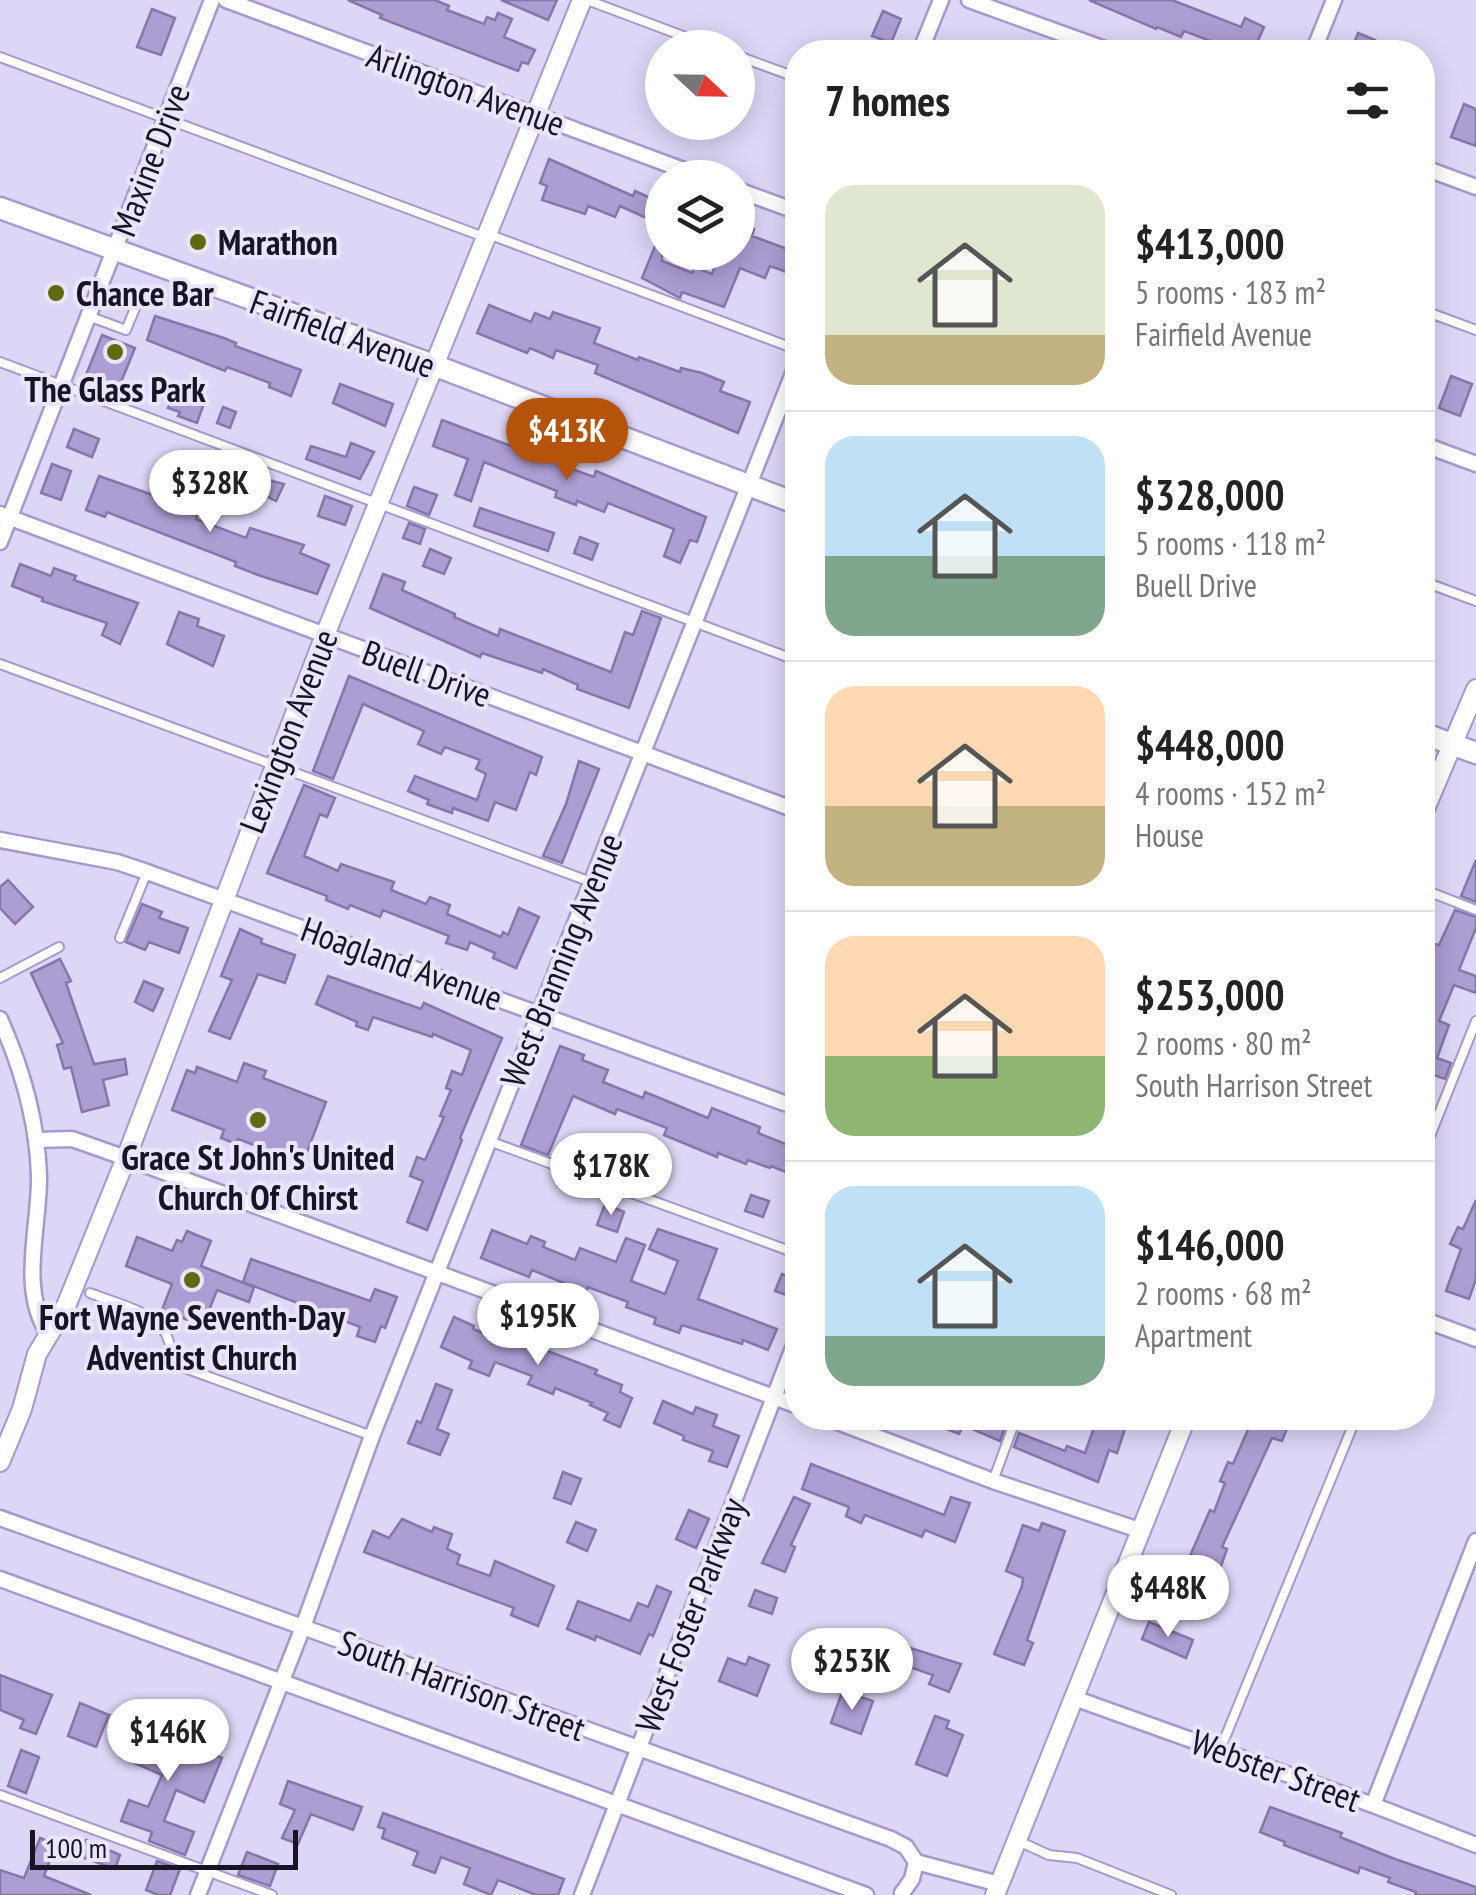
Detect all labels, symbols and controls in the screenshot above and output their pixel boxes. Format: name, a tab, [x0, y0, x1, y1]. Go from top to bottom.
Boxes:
north arrow	[645, 30, 755, 140]
map controls	[645, 30, 755, 270]
street label: Arlington Avenue	[361, 32, 571, 146]
text: 7 homes	[825, 73, 950, 128]
icon: filters	[1340, 73, 1395, 128]
street label: Maxine Drive	[100, 77, 200, 243]
button: layers	[645, 160, 755, 270]
text: $413,000	[1135, 216, 1285, 271]
place label: Marathon	[218, 219, 338, 265]
icon: home	[905, 225, 1025, 345]
marker: Marathon	[187, 231, 209, 253]
place label: Chance Bar	[76, 270, 214, 316]
text: 5 rooms · 183 m²	[1135, 271, 1326, 313]
street label: Fairfield Avenue	[244, 278, 442, 388]
marker: Chance Bar	[45, 282, 67, 304]
text: Fairfield Avenue	[1135, 313, 1312, 355]
marker: The Glass Park	[104, 341, 126, 363]
place label: The Glass Park	[24, 366, 206, 412]
pin: $413K	[497, 398, 637, 483]
text: $413K	[528, 409, 606, 451]
pin: $328K	[140, 450, 280, 535]
text: $328K	[171, 461, 249, 503]
text: $328,000	[1135, 467, 1285, 522]
icon: home	[905, 476, 1025, 596]
text: 5 rooms · 118 m²	[1135, 522, 1326, 564]
text: Buell Drive	[1135, 564, 1257, 606]
street label: Lexington Avenue	[228, 623, 348, 839]
street label: Buell Drive	[356, 629, 498, 717]
text: $448,000	[1135, 717, 1285, 772]
icon: home	[905, 726, 1025, 846]
text: 4 rooms · 152 m²	[1135, 772, 1326, 814]
text: House	[1135, 814, 1204, 856]
street label: West Branning Avenue	[489, 826, 633, 1094]
street label: Hoagland Avenue	[295, 905, 509, 1021]
text: $253,000	[1135, 967, 1285, 1022]
icon: home	[905, 976, 1025, 1096]
text: 2 rooms · 80 m²	[1135, 1022, 1312, 1064]
text: South Harrison Street	[1135, 1064, 1372, 1106]
marker: Grace St John's United Church Of Chirst	[247, 1109, 269, 1131]
pin: $178K	[541, 1133, 681, 1218]
place label: Grace St John's United Church Of Chirst	[121, 1134, 395, 1220]
text: $178K	[572, 1144, 650, 1186]
text: $146,000	[1135, 1217, 1285, 1272]
icon: home	[905, 1226, 1025, 1346]
marker: Fort Wayne Seventh-Day Adventist Church	[181, 1269, 203, 1291]
text: 2 rooms · 68 m²	[1135, 1272, 1312, 1314]
pin: $195K	[468, 1283, 608, 1368]
place label: Fort Wayne Seventh-Day Adventist Church	[39, 1294, 346, 1380]
text: $195K	[499, 1294, 577, 1336]
text: Apartment	[1135, 1314, 1252, 1356]
street label: West Foster Parkway	[624, 1490, 756, 1739]
pin: $448K	[1098, 1555, 1238, 1640]
text: $448K	[1129, 1566, 1207, 1608]
street label: South Harrison Street	[332, 1619, 592, 1751]
pin: $253K	[782, 1628, 922, 1713]
text: $253K	[813, 1639, 891, 1681]
pin: $146K	[98, 1699, 238, 1784]
text: $146K	[129, 1710, 207, 1752]
street label: Webster Street	[1185, 1718, 1367, 1822]
scale bar	[30, 1825, 298, 1870]
text: 100 m	[45, 1829, 107, 1866]

